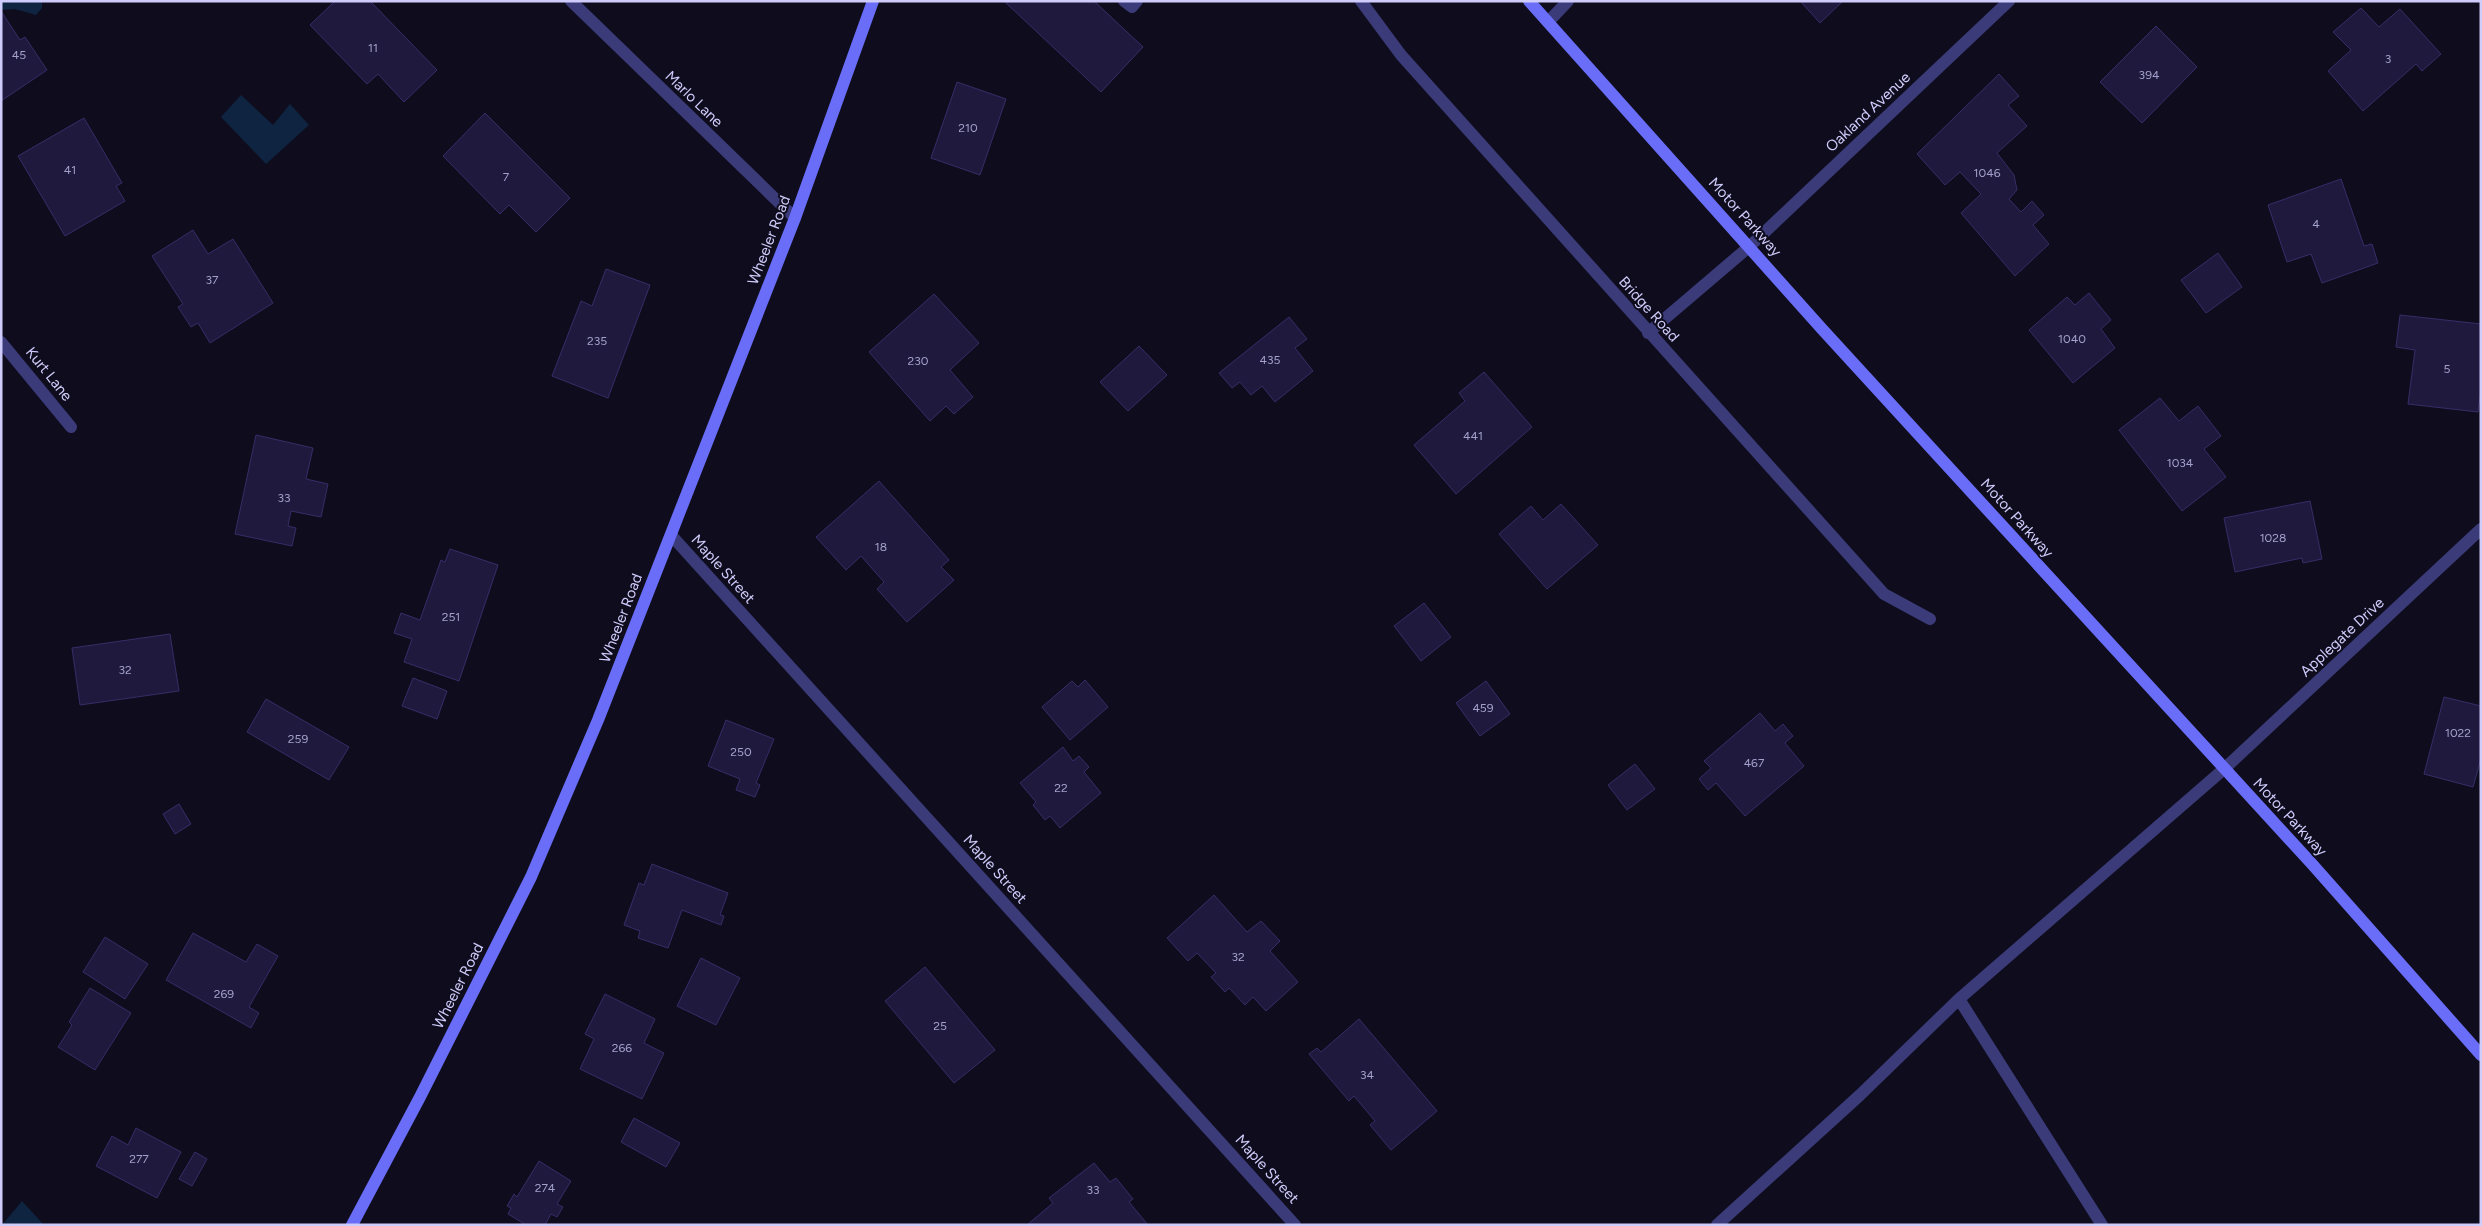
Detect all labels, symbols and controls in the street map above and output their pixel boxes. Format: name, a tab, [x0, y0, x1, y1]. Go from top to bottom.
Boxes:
house number: 11	[368, 41, 378, 55]
house number: 45	[12, 48, 26, 62]
house number: 3	[2385, 52, 2391, 66]
street label: Marlo Lane	[661, 67, 727, 131]
street label: Oakland Avenue	[1822, 68, 1914, 156]
house number: 394	[2139, 68, 2160, 82]
house number: 210	[958, 121, 978, 135]
house number: 41	[64, 163, 76, 177]
house number: 1046	[1974, 166, 2001, 180]
house number: 7	[503, 170, 510, 184]
street label: Motor Parkway	[1705, 174, 1785, 260]
street label: Wheeler Road	[744, 193, 794, 287]
house number: 4	[2312, 217, 2320, 231]
house number: 37	[206, 273, 219, 287]
street label: Bridge Road	[1615, 273, 1683, 345]
house number: 1040	[2058, 332, 2086, 346]
house number: 235	[587, 334, 607, 348]
street label: Kurt Lane	[22, 343, 76, 405]
house number: 435	[1260, 353, 1281, 367]
house number: 230	[908, 354, 929, 368]
house number: 5	[2444, 362, 2451, 376]
house number: 441	[1463, 429, 1483, 443]
house number: 1034	[2167, 456, 2194, 470]
street label: Motor Parkway	[1977, 475, 2057, 561]
house number: 33	[277, 491, 291, 505]
street label: Maple Street	[687, 531, 759, 607]
house number: 1028	[2260, 531, 2286, 545]
house number: 18	[875, 540, 887, 554]
street label: Wheeler Road	[596, 571, 646, 665]
street label: Applegate Drive	[2296, 594, 2388, 680]
house number: 251	[442, 610, 460, 624]
house number: 32	[118, 663, 132, 677]
house number: 459	[1472, 701, 1494, 715]
house number: 1022	[2445, 726, 2471, 740]
house number: 259	[288, 732, 308, 746]
house number: 250	[730, 745, 752, 759]
house number: 467	[1744, 756, 1765, 770]
street label: Motor Parkway	[2249, 774, 2331, 860]
house number: 22	[1054, 781, 1068, 795]
street label: Maple Street	[959, 831, 1031, 907]
street label: Wheeler Road	[429, 940, 487, 1032]
house number: 32	[1231, 950, 1245, 964]
house number: 269	[214, 987, 234, 1001]
house number: 25	[933, 1019, 947, 1033]
house number: 266	[612, 1041, 632, 1055]
house number: 34	[1360, 1068, 1375, 1082]
street label: Maple Street	[1231, 1131, 1303, 1207]
house number: 277	[129, 1152, 149, 1166]
house number: 274	[535, 1181, 556, 1195]
house number: 33	[1086, 1183, 1100, 1197]

